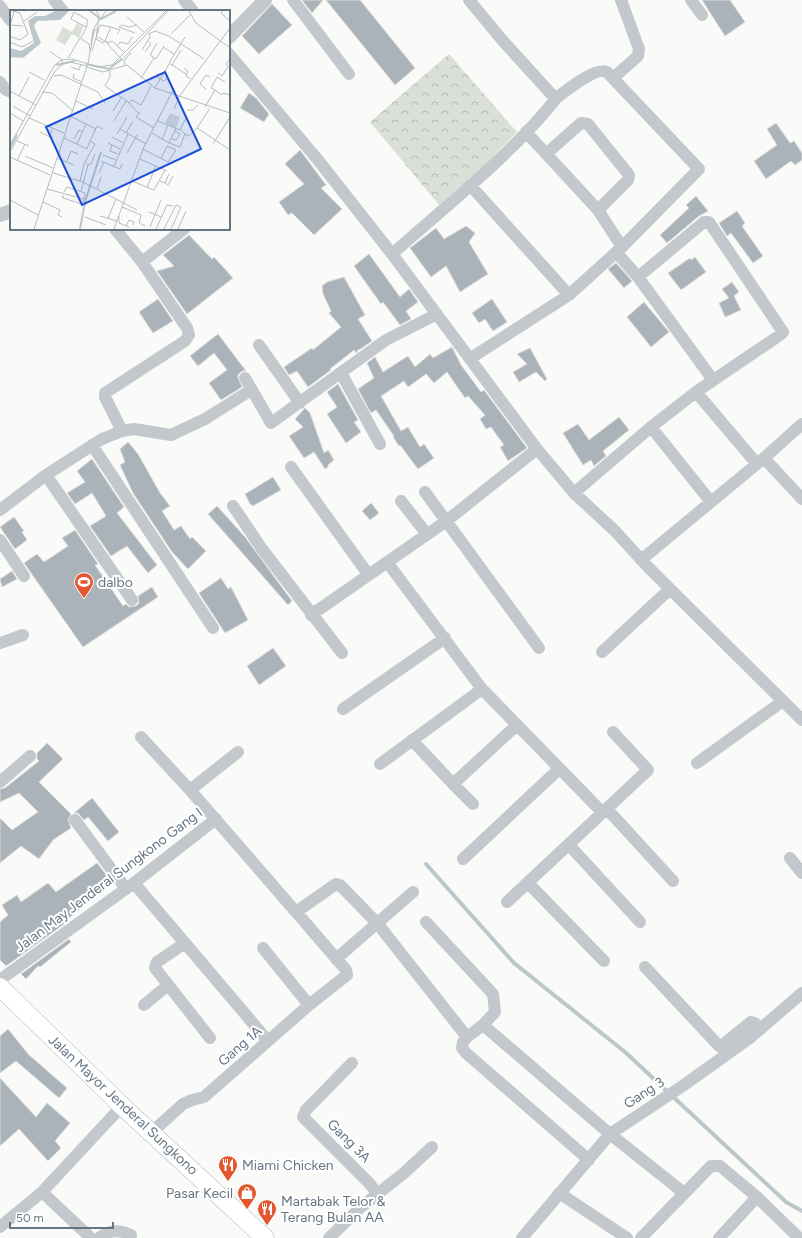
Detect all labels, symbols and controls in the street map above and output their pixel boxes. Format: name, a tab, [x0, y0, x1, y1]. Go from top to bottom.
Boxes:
inset map	[10, 10, 230, 230]
sports icon: dalbo	[73, 571, 95, 599]
place label: dalbo	[98, 574, 133, 591]
street label: Jalan May Jenderal Sungkono Gang I	[12, 804, 206, 956]
street label: Gang 1A	[215, 1022, 266, 1070]
street label: Jalan Mayor Jenderal Sungkono	[45, 1031, 201, 1179]
street label: Gang 3	[621, 1074, 667, 1112]
street label: Gang 3A	[324, 1116, 375, 1167]
restaurant icon: Miami Chicken	[217, 1154, 239, 1182]
place label: Miami Chicken	[242, 1157, 334, 1174]
shop icon: Pasar Kecil	[236, 1182, 258, 1210]
place label: Pasar Kecil	[166, 1185, 233, 1202]
place label: Martabak Telor & Terang Bulan AA	[281, 1193, 386, 1226]
restaurant icon: Martabak Telor & Terang Bulan AA	[256, 1198, 278, 1226]
scale bar	[10, 1204, 113, 1230]
text: 50 m	[16, 1211, 44, 1225]

